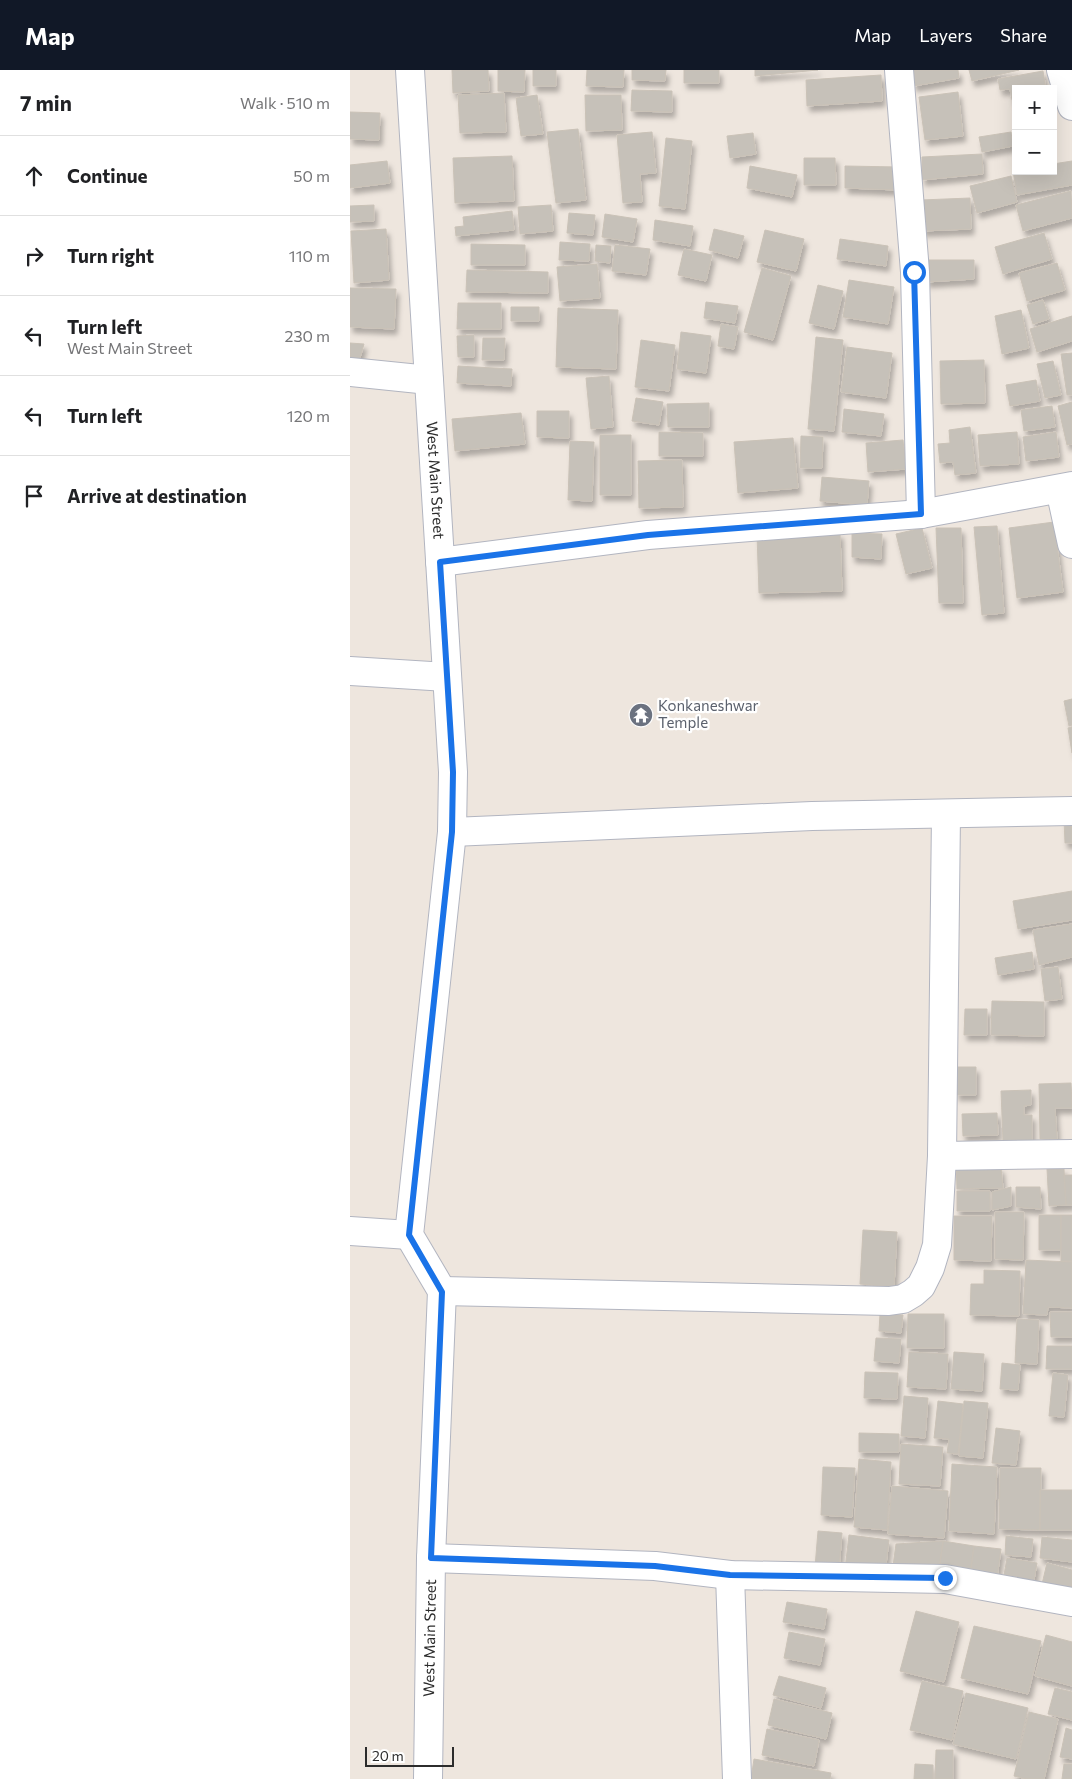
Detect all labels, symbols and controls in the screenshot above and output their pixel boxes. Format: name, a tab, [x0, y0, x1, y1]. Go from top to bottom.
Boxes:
text: Map	[25, 21, 75, 50]
text: Map	[854, 24, 891, 46]
text: Layers	[919, 24, 972, 46]
text: Share	[1000, 24, 1047, 46]
map controls	[1012, 85, 1057, 175]
button: +	[1012, 85, 1057, 130]
text: 7 min	[20, 90, 72, 115]
text: Walk · 510 m	[240, 93, 330, 112]
button: −	[1012, 130, 1057, 175]
icon: ahead	[20, 162, 48, 190]
text: Continue	[67, 164, 147, 187]
text: 50 m	[293, 166, 330, 185]
icon: right	[20, 242, 48, 270]
text: Turn right	[67, 244, 154, 267]
text: 110 m	[289, 246, 330, 265]
route start	[903, 261, 926, 284]
text: Turn left	[67, 315, 142, 338]
icon: left	[20, 322, 48, 350]
text: 230 m	[285, 326, 330, 345]
text: West Main Street	[67, 338, 193, 357]
icon: left	[20, 402, 48, 430]
text: Turn left	[67, 404, 142, 427]
text: 120 m	[287, 406, 330, 425]
street label: West Main Street	[424, 421, 449, 540]
icon: arrive	[20, 482, 48, 510]
text: Arrive at destination	[67, 484, 247, 507]
place label: Konkaneshwar Temple	[658, 696, 759, 731]
temple icon: Konkaneshwar Temple	[628, 702, 654, 728]
route end	[934, 1567, 957, 1590]
street label: West Main Street	[419, 1579, 439, 1697]
scale bar	[365, 1744, 454, 1767]
text: 20 m	[372, 1747, 404, 1764]

